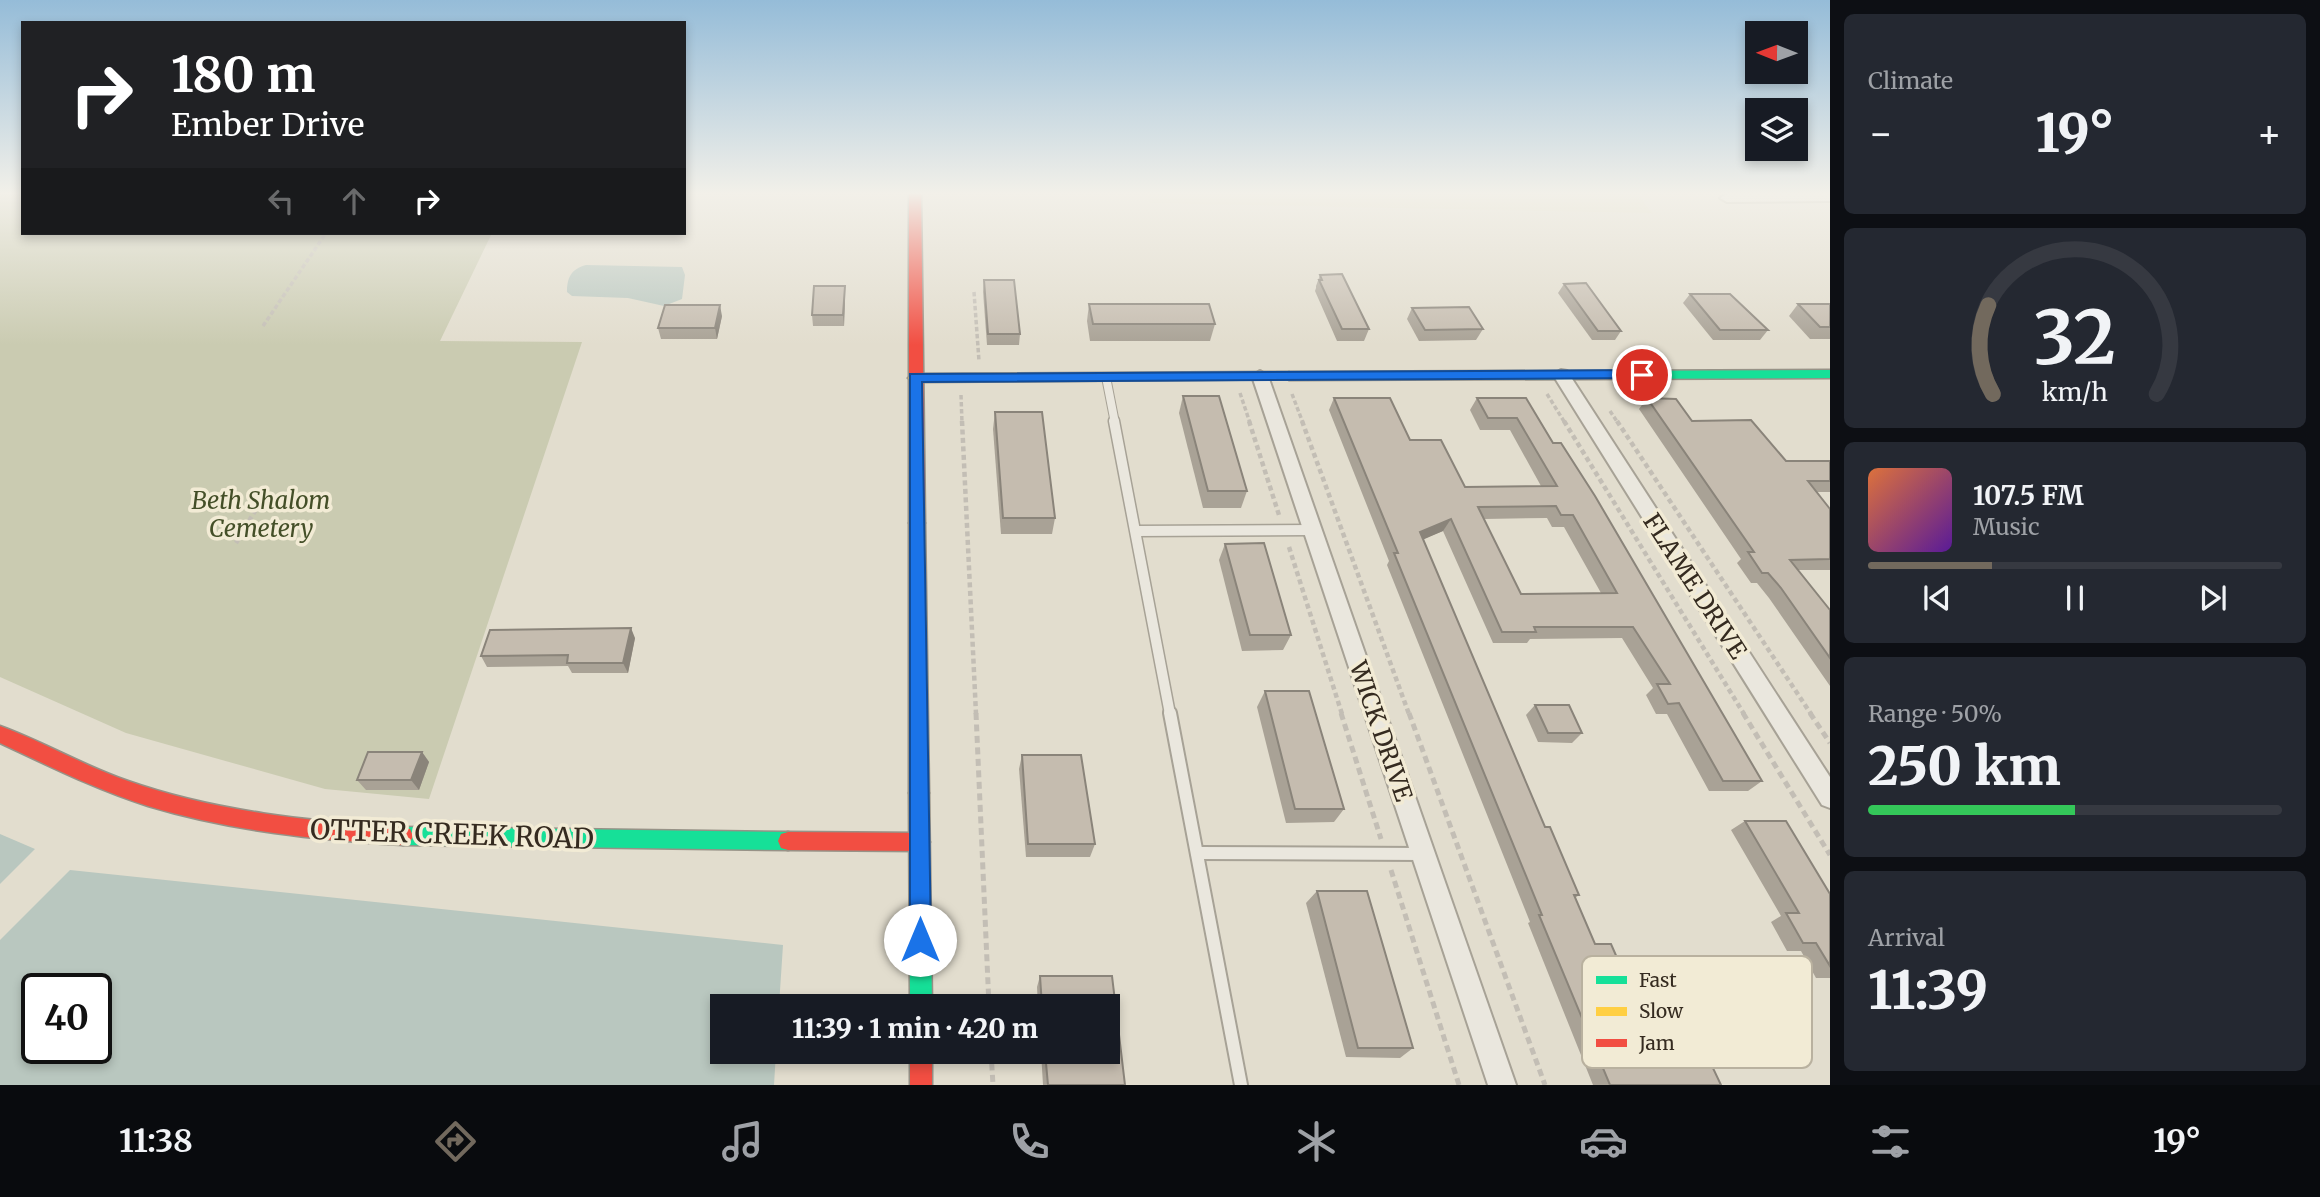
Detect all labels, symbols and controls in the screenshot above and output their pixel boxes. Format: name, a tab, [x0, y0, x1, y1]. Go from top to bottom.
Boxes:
north arrow	[1745, 21, 1808, 84]
map controls	[1745, 21, 1808, 161]
text: 180 m	[171, 44, 316, 105]
icon: right	[56, 49, 147, 140]
text: Climate	[1868, 66, 1953, 95]
button: layers	[1745, 98, 1808, 161]
text: 19°	[2036, 101, 2114, 166]
text: Ember Drive	[171, 105, 364, 145]
text: −	[1868, 110, 1893, 157]
text: +	[2257, 110, 2282, 157]
icon: left	[262, 182, 300, 220]
icon: ahead	[335, 182, 373, 220]
icon: right	[408, 182, 446, 220]
text: 32	[2034, 293, 2116, 385]
pin	[1612, 345, 1672, 405]
icon: arrive	[1623, 356, 1661, 394]
text: km/h	[2042, 376, 2108, 408]
text: 107.5 FM	[1973, 479, 2084, 512]
park label: Beth Shalom Cemetery	[192, 485, 330, 544]
street label: FLAME DRIVE	[1636, 507, 1754, 665]
text: Music	[1973, 512, 2040, 541]
icon: previous	[1918, 579, 1956, 617]
icon: pause	[2056, 579, 2094, 617]
icon: next	[2194, 579, 2232, 617]
street label: WICK DRIVE	[1342, 656, 1420, 806]
text: Range · 50%	[1868, 699, 2002, 728]
text: 250 km	[1868, 734, 2061, 799]
street label: OTTER CREEK ROAD	[309, 811, 595, 857]
position arrow	[883, 903, 957, 977]
text: Arrival	[1868, 923, 1945, 952]
legend	[1582, 956, 1812, 1068]
text: 11:39	[1868, 958, 1988, 1023]
text: Fast	[1639, 968, 1677, 992]
speed limit sign: 40	[21, 973, 112, 1064]
text: Slow	[1639, 999, 1684, 1023]
text: 11:39 · 1 min · 420 m	[792, 1012, 1038, 1045]
text: Jam	[1638, 1031, 1675, 1055]
icon: directions	[431, 1117, 480, 1166]
icon: music	[718, 1117, 767, 1166]
icon: phone	[1005, 1117, 1054, 1166]
icon: climate	[1292, 1117, 1341, 1166]
icon: car	[1579, 1117, 1628, 1166]
icon: filters	[1866, 1117, 1915, 1166]
text: 11:38	[119, 1121, 193, 1161]
text: 19°	[2153, 1121, 2201, 1161]

